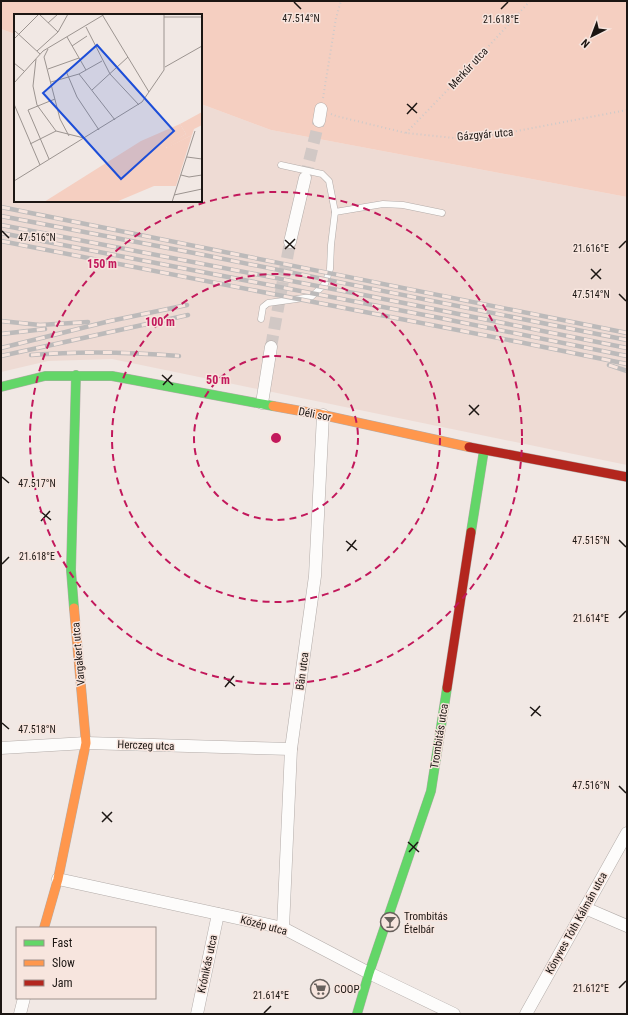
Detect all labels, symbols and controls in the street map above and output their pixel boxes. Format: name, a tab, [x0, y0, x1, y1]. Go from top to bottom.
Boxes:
text: 47.514°N	[282, 13, 320, 24]
inset map	[14, 14, 202, 202]
text: 21.618°E	[483, 14, 519, 25]
north arrow	[572, 16, 612, 56]
text: N	[579, 36, 593, 50]
street label: Merkúr utca	[446, 45, 491, 92]
street label: Gázgyár utca	[456, 126, 514, 143]
text: 47.516°N	[18, 232, 56, 243]
text: 21.616°E	[573, 243, 609, 254]
text: 150 m	[87, 257, 117, 271]
text: 47.514°N	[572, 289, 610, 300]
text: 100 m	[145, 315, 175, 329]
text: 50 m	[206, 373, 230, 387]
street label: Déli sor	[298, 405, 333, 424]
centre of rings	[269, 431, 283, 445]
text: 47.517°N	[18, 478, 56, 489]
text: 47.515°N	[572, 535, 610, 546]
text: 21.618°E	[19, 551, 55, 562]
text: 21.614°E	[573, 613, 609, 624]
street label: Vargakert utca	[69, 622, 88, 686]
street label: Bán utca	[293, 651, 312, 691]
street label: Trombitás utca	[428, 703, 451, 769]
text: 47.518°N	[18, 724, 56, 735]
street label: Herczeg utca	[117, 738, 175, 753]
text: 47.516°N	[572, 780, 610, 791]
street label: Könyves Tóth Kálmán utca	[543, 870, 610, 976]
place label: Trombitás Ételbár	[404, 910, 448, 936]
bar icon: Trombitás Ételbár	[379, 911, 401, 933]
street label: Közép utca	[239, 913, 289, 938]
legend	[16, 927, 156, 999]
street label: Krónikás utca	[195, 934, 220, 994]
text: Fast	[52, 936, 73, 950]
text: Slow	[52, 956, 75, 970]
text: Jam	[52, 976, 73, 990]
supermarket icon: COOP	[309, 978, 331, 1000]
place label: COOP	[334, 983, 360, 996]
text: 21.612°E	[573, 983, 609, 994]
text: 21.614°E	[253, 990, 289, 1001]

